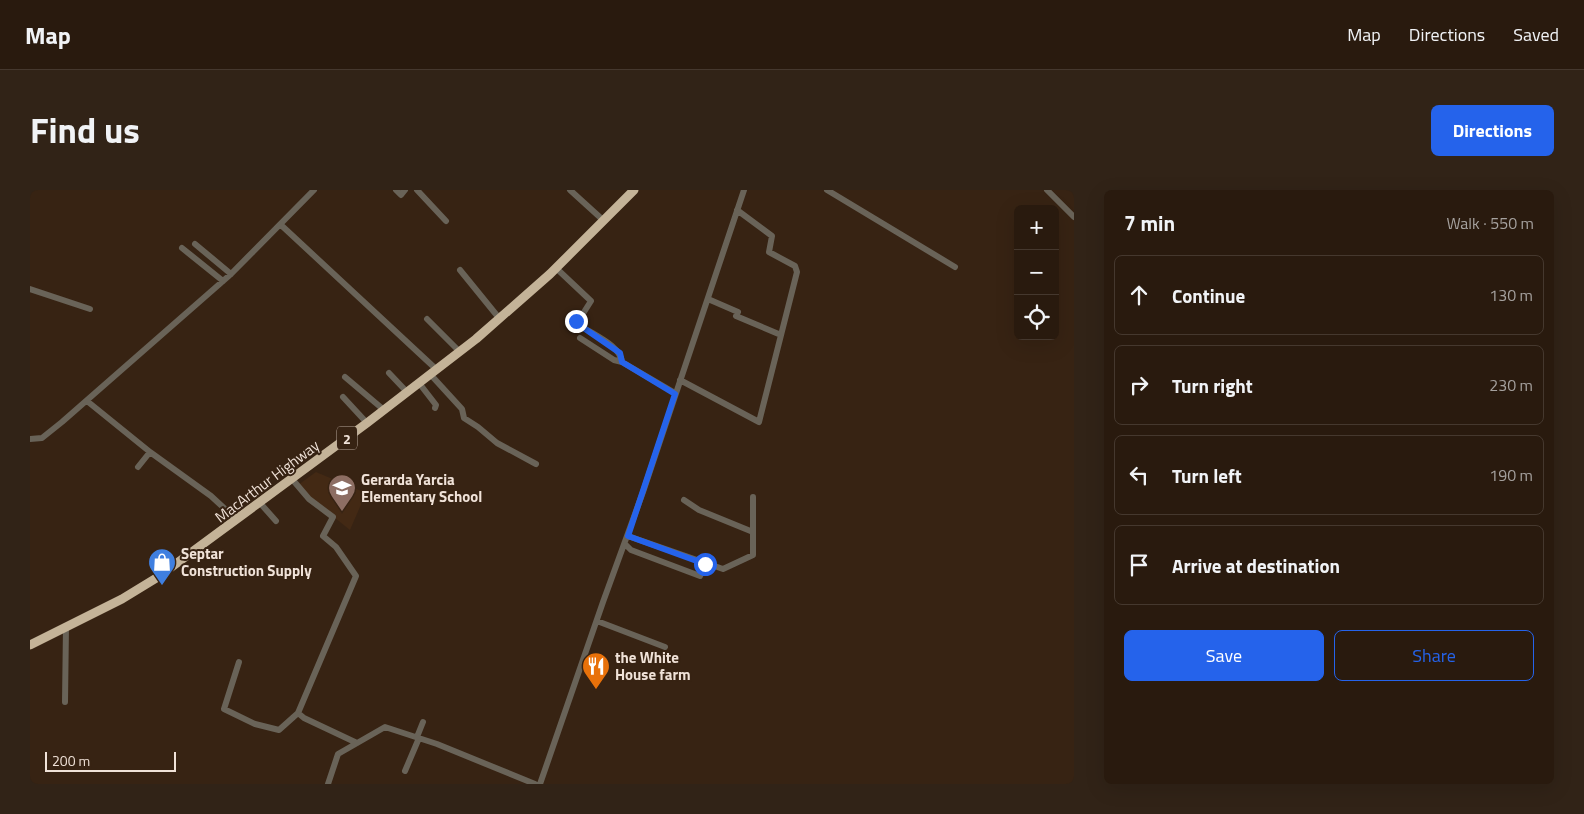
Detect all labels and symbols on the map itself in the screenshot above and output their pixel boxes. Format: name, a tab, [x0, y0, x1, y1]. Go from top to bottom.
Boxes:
route end	[565, 310, 588, 333]
road number: 2	[337, 427, 357, 450]
street label: MacArthur Highway	[210, 434, 324, 528]
place label: Gerarda Yarcia Elementary School	[361, 468, 482, 508]
school or university icon: Gerarda Yarcia Elementary School	[327, 473, 357, 512]
place label: Septar Construction Supply	[181, 542, 312, 582]
shop icon: Septar Construction Supply	[147, 547, 177, 586]
route start	[694, 553, 717, 576]
place label: the White House farm	[615, 646, 691, 686]
restaurant icon: the White House farm	[581, 651, 611, 690]
scale bar	[45, 749, 176, 772]

